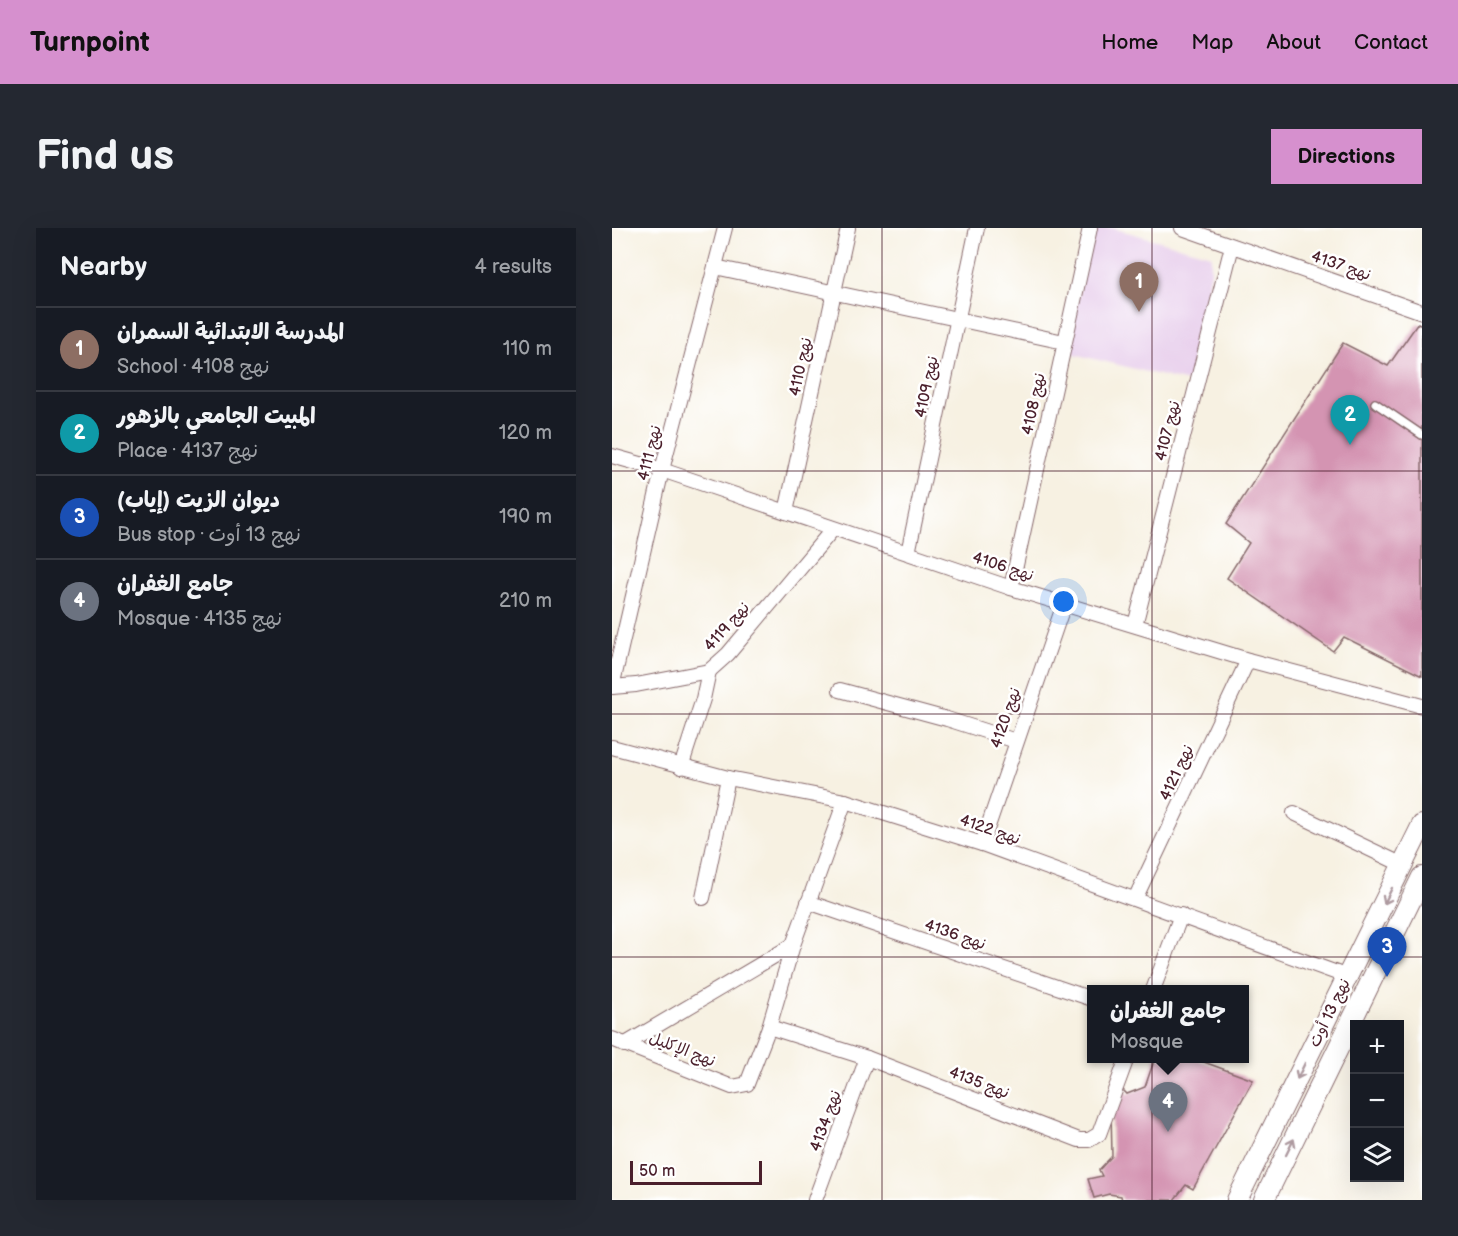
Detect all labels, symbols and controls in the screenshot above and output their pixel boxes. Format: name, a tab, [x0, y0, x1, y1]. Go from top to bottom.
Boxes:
text: Turnpoint	[30, 26, 150, 59]
text: Home	[1101, 30, 1158, 55]
text: Map	[1191, 30, 1233, 55]
text: About	[1266, 30, 1321, 55]
text: Contact	[1354, 30, 1428, 55]
button: Directions	[1271, 129, 1422, 184]
text: Find us	[36, 131, 174, 182]
street label: نهج 4137	[1309, 247, 1373, 285]
text: Nearby	[60, 252, 147, 283]
text: 4 results	[474, 255, 552, 279]
pin: 1	[1120, 262, 1158, 312]
text: المدرسة الابتدائية السمران	[117, 319, 344, 346]
street label: نهج 4110	[786, 336, 816, 398]
text: 1	[75, 337, 84, 361]
text: 110 m	[503, 337, 552, 361]
street label: نهج 4109	[911, 354, 943, 420]
text: School · نهج 4108	[117, 355, 270, 379]
street label: نهج 4108	[1018, 371, 1050, 437]
pin: 2	[1330, 396, 1370, 445]
street label: نهج 4107	[1151, 399, 1185, 463]
text: المبيت الجامعي بالزهور	[117, 403, 316, 430]
text: 2	[74, 421, 85, 445]
text: 120 m	[499, 421, 552, 445]
street label: نهج 4111	[634, 423, 666, 483]
text: Place · نهج 4137	[117, 439, 258, 463]
text: ديوان الزيت (إياب)	[117, 487, 280, 514]
text: 3	[74, 505, 85, 529]
text: 190 m	[499, 505, 552, 529]
text: Bus stop · نهج 13 أوت	[117, 523, 301, 547]
street label: نهج 4106	[970, 548, 1036, 586]
text: جامع الغفران	[117, 571, 233, 598]
your location	[1049, 587, 1078, 616]
text: 4	[74, 589, 85, 613]
text: 210 m	[499, 589, 552, 613]
street label: نهج 4119	[700, 599, 754, 655]
text: Mosque · نهج 4135	[117, 607, 282, 631]
street label: نهج 4120	[987, 685, 1025, 751]
street label: نهج 4121	[1156, 742, 1198, 804]
street label: نهج 4122	[957, 811, 1023, 849]
one-way arrow	[1381, 887, 1393, 905]
street label: نهج 4136	[922, 916, 988, 954]
pin: 3	[1368, 928, 1406, 977]
street label: نهج 13 أوت	[1305, 976, 1355, 1050]
popup	[1087, 985, 1249, 1063]
text: جامع الغفران	[1110, 998, 1226, 1025]
map controls	[1350, 1020, 1404, 1182]
button: +	[1350, 1020, 1404, 1074]
street label: نهج الإكليل	[646, 1029, 718, 1071]
text: Mosque	[1110, 1030, 1183, 1054]
one-way arrow	[1295, 1062, 1306, 1080]
street label: نهج 4135	[946, 1063, 1012, 1103]
button: −	[1350, 1074, 1404, 1128]
pin: 4	[1148, 1082, 1188, 1132]
street label: نهج 4134	[806, 1088, 846, 1154]
button: layers	[1350, 1128, 1404, 1182]
one-way arrow	[1284, 1139, 1296, 1157]
scale bar	[630, 1158, 762, 1186]
text: 50 m	[639, 1162, 675, 1181]

